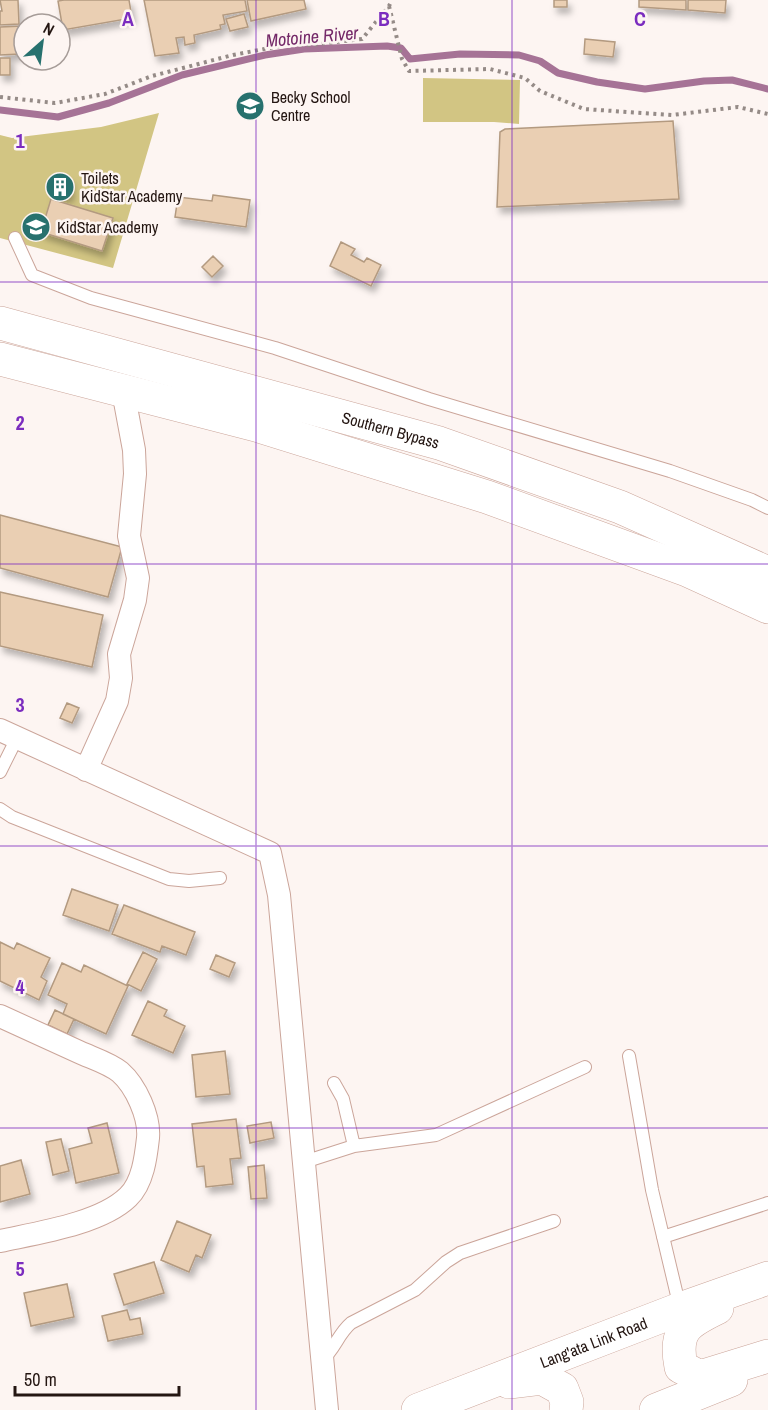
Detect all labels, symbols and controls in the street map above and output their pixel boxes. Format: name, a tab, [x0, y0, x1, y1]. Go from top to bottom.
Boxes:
text: A	[122, 5, 134, 32]
text: B	[378, 5, 390, 32]
text: C	[634, 5, 646, 32]
north arrow	[12, 12, 72, 72]
text: N	[40, 17, 58, 41]
water label: Motoine River	[265, 20, 360, 53]
place label: Becky School Centre	[271, 86, 351, 126]
school or university icon: Becky School Centre	[234, 90, 266, 122]
text: 1	[15, 127, 25, 154]
place label: Toilets KidStar Academy	[81, 167, 183, 207]
building icon: Toilets KidStar Academy	[44, 171, 76, 203]
school or university icon: KidStar Academy	[20, 211, 52, 243]
place label: KidStar Academy	[57, 216, 159, 238]
street label: Southern Bypass	[340, 406, 442, 454]
text: 2	[15, 409, 25, 436]
text: 3	[15, 691, 25, 718]
text: 4	[15, 973, 25, 1000]
text: 5	[15, 1255, 25, 1282]
street label: Lang'ata Link Road	[537, 1312, 650, 1373]
scale bar	[15, 1359, 178, 1397]
text: 50 m	[24, 1367, 57, 1392]

